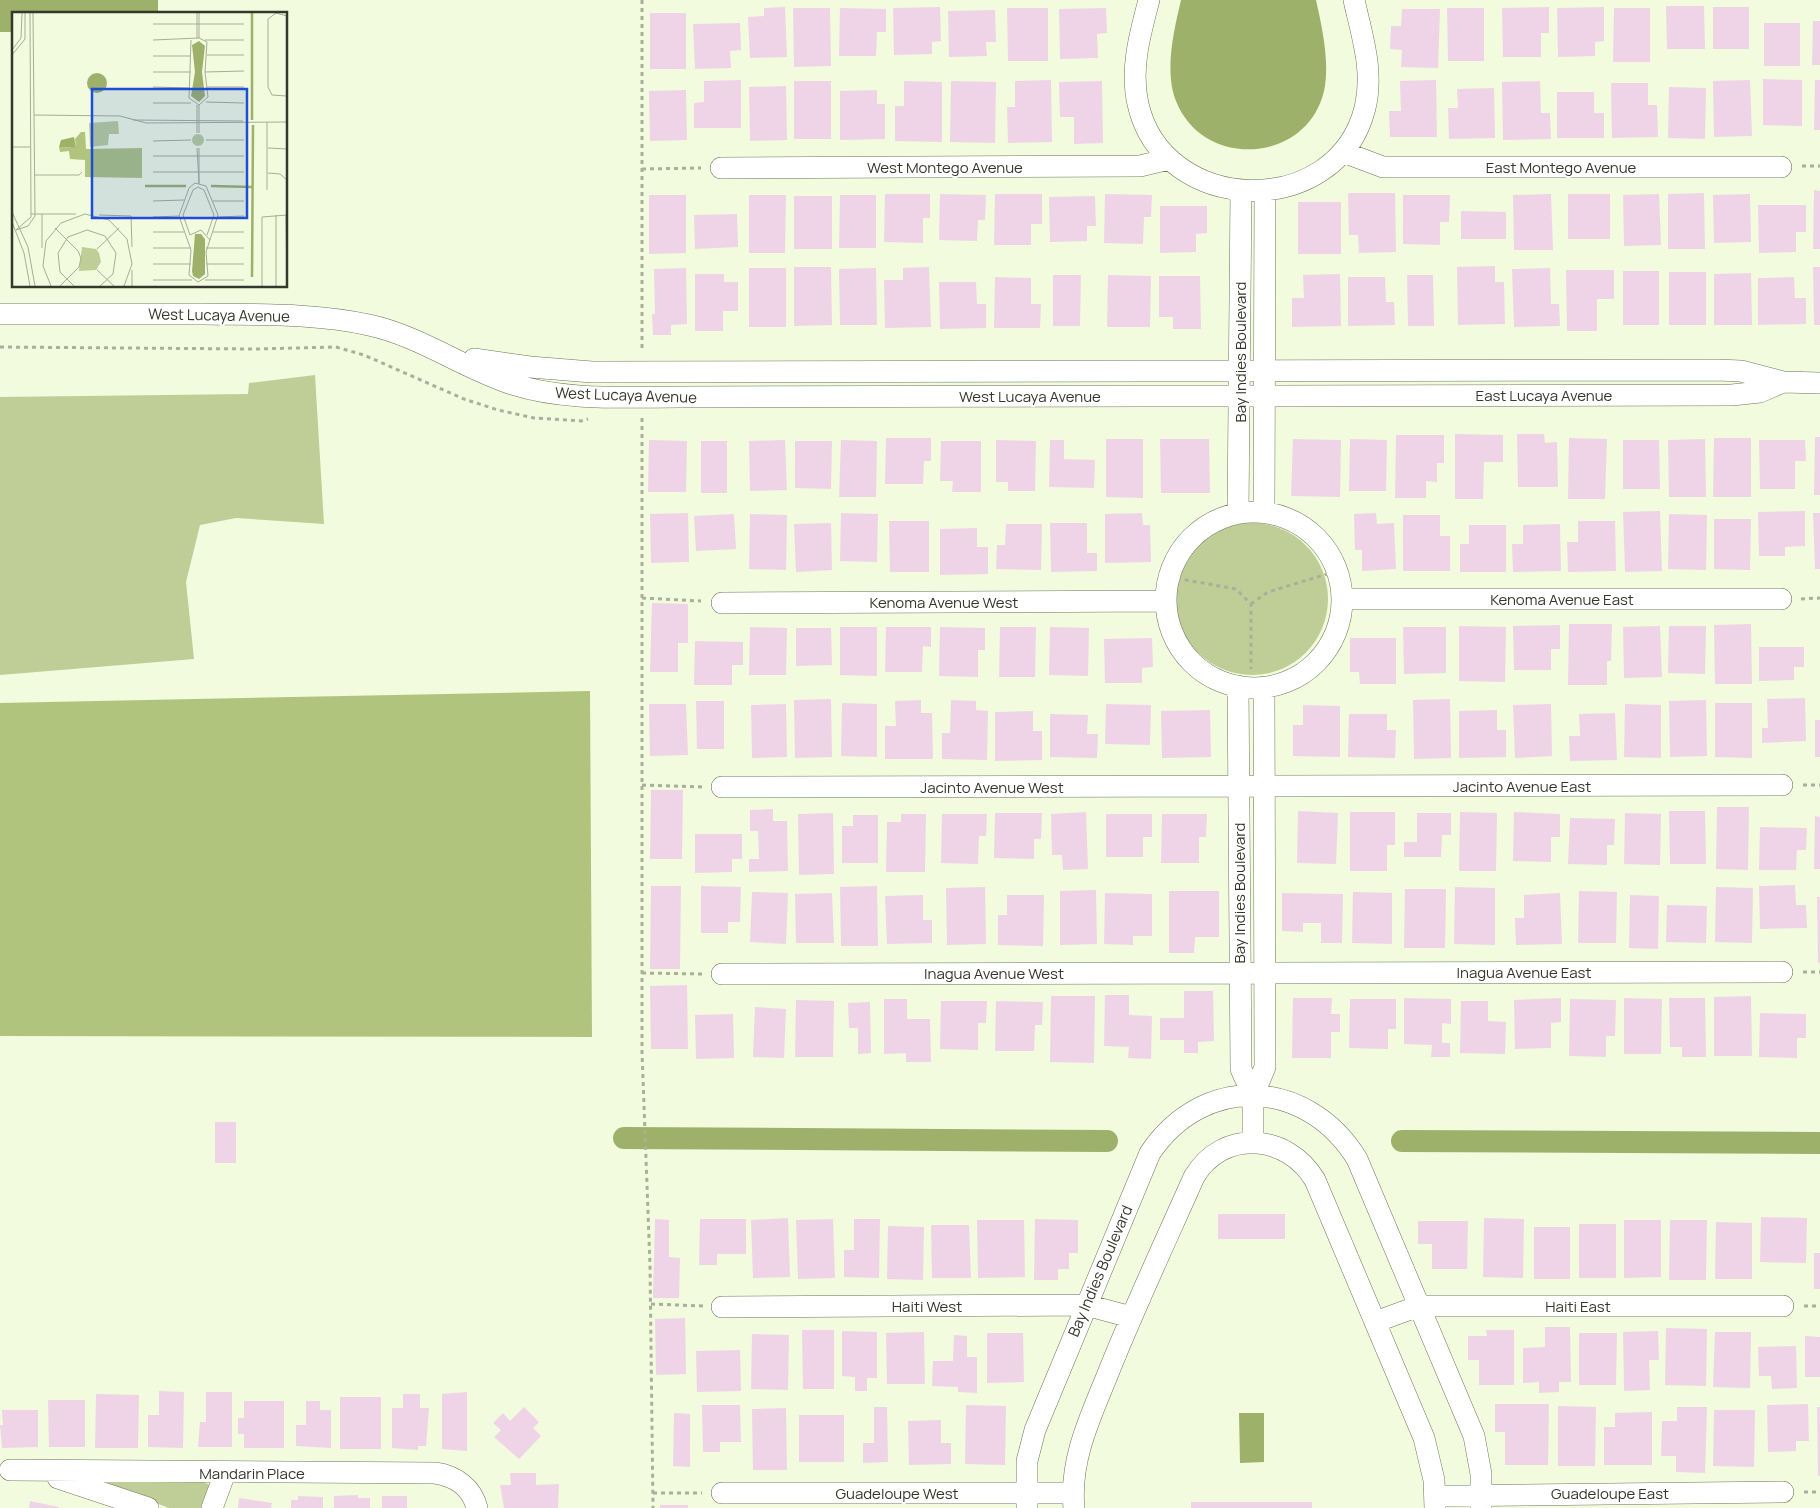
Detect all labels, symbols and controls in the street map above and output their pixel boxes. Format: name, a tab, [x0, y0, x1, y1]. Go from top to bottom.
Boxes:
inset map	[12, 12, 288, 288]
street label: West Montego Avenue	[867, 157, 1023, 178]
street label: East Montego Avenue	[1486, 157, 1637, 178]
street label: Bay Indies Boulevard	[1230, 282, 1251, 422]
street label: West Lucaya Avenue	[148, 303, 290, 327]
street label: West Lucaya Avenue	[555, 382, 697, 408]
street label: East Lucaya Avenue	[1476, 385, 1613, 406]
street label: West Lucaya Avenue	[959, 386, 1101, 407]
street label: Kenoma Avenue East	[1490, 589, 1634, 610]
street label: Kenoma Avenue West	[870, 592, 1018, 613]
street label: Jacinto Avenue East	[1453, 776, 1591, 797]
street label: Jacinto Avenue West	[920, 777, 1064, 798]
street label: Bay Indies Boulevard	[1229, 823, 1250, 963]
street label: Inagua Avenue East	[1457, 962, 1591, 983]
street label: Inagua Avenue West	[924, 963, 1064, 984]
street label: Bay Indies Boulevard	[1063, 1202, 1137, 1340]
street label: Haiti West	[892, 1296, 962, 1317]
street label: Haiti East	[1545, 1296, 1611, 1317]
street label: Mandarin Place	[199, 1463, 305, 1484]
street label: Guadeloupe West	[835, 1483, 959, 1504]
street label: Guadeloupe East	[1551, 1483, 1669, 1504]

